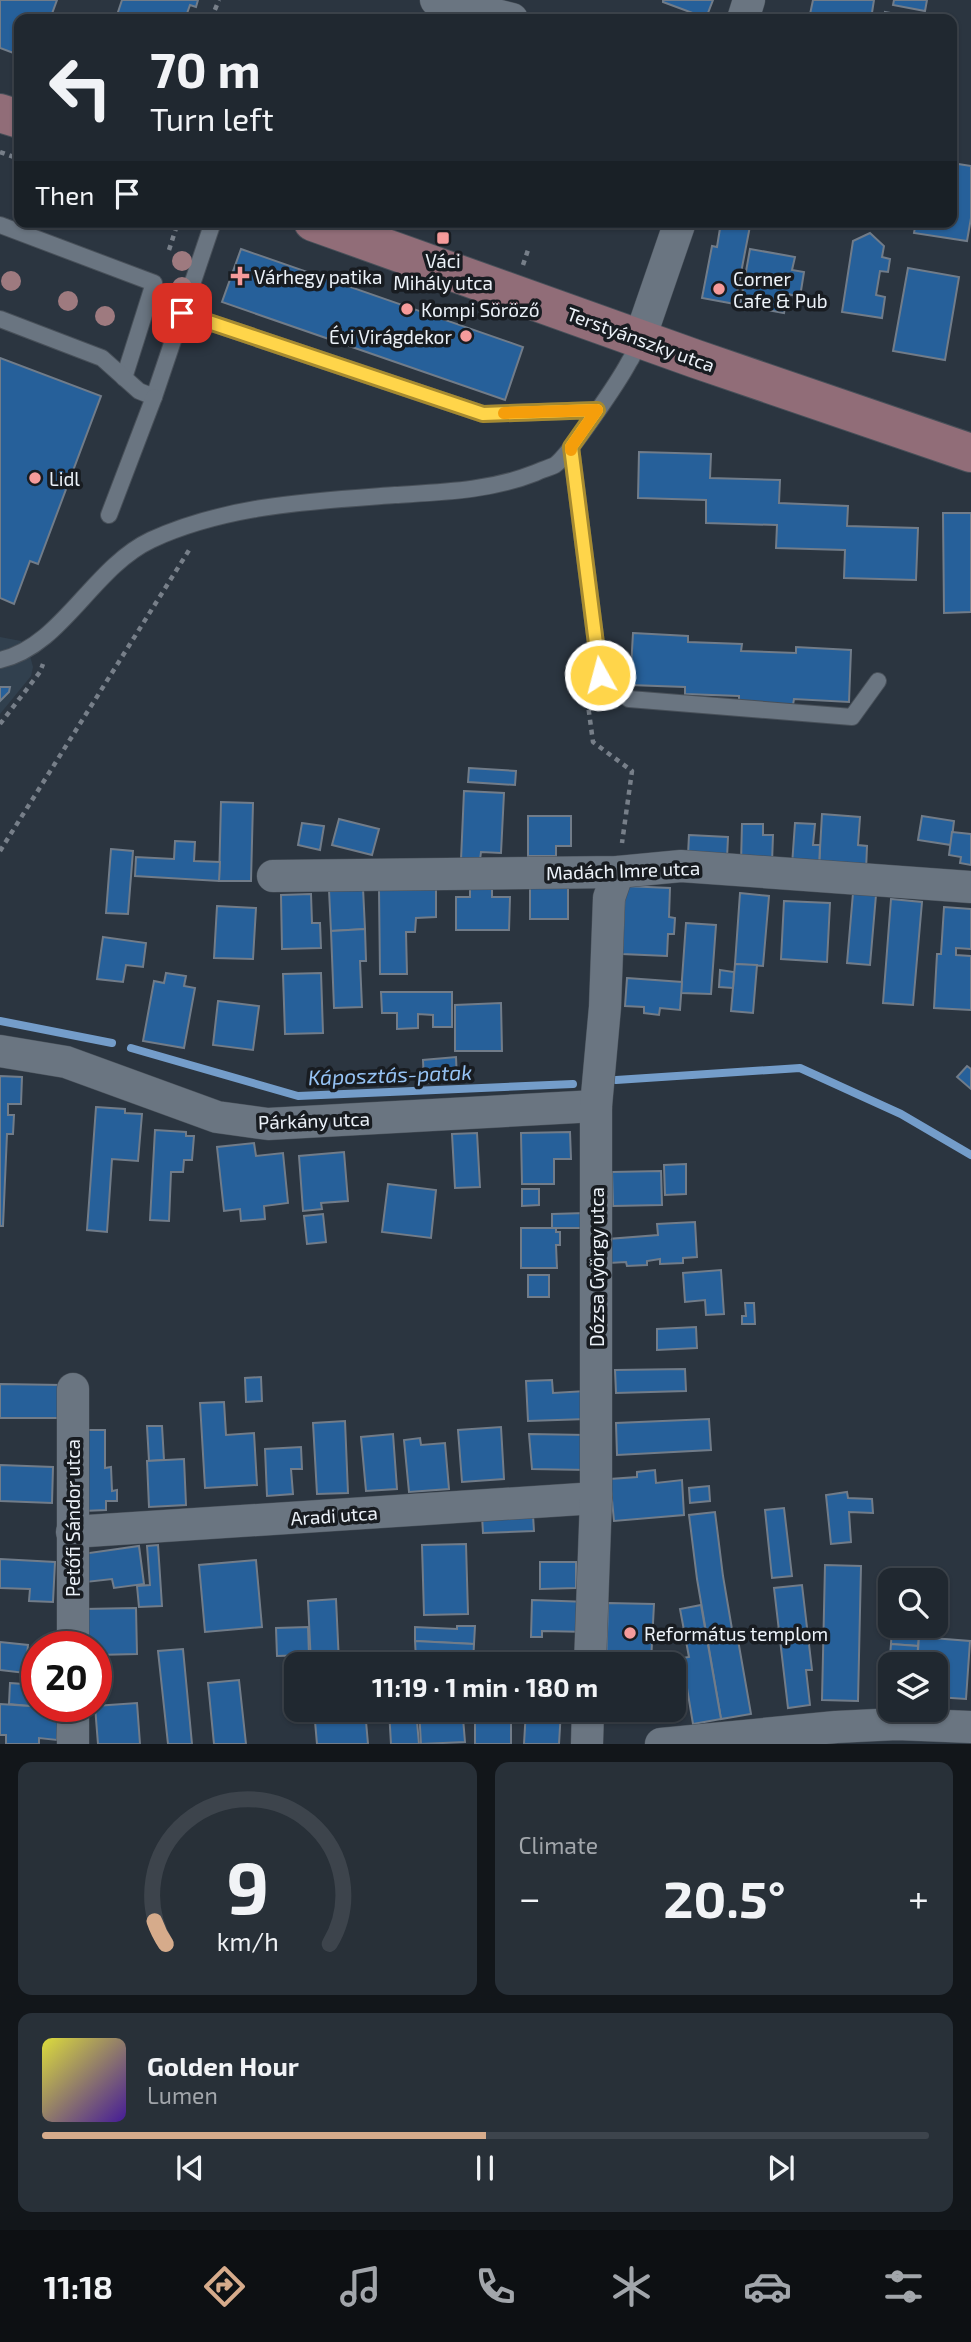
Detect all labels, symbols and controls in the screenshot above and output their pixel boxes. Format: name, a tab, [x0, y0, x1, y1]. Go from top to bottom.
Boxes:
text: 70 m	[150, 39, 261, 98]
icon: left	[35, 42, 126, 133]
text: Turn left	[150, 99, 274, 137]
icon: arrive	[108, 175, 146, 213]
text: Then	[35, 179, 94, 210]
marker: Váci Mihály utca	[435, 230, 451, 246]
place label: Váci Mihály utca	[393, 249, 493, 294]
place label: Várhegy patika	[254, 265, 382, 288]
place label: Corner Cafe & Pub	[733, 267, 828, 312]
marker: Várhegy patika	[232, 268, 248, 284]
marker: Corner Cafe & Pub	[711, 281, 727, 297]
pin	[152, 283, 212, 343]
icon: arrive	[163, 294, 201, 332]
place label: Kompi Söröző	[421, 298, 539, 321]
marker: Kompi Söröző	[399, 301, 415, 317]
street label: Terstyánszky utca	[564, 302, 718, 376]
place label: Évi Virágdekor	[329, 325, 452, 348]
marker: Évi Virágdekor	[458, 328, 474, 344]
place label: Lidl	[49, 467, 80, 490]
marker: Lidl	[27, 470, 43, 486]
position arrow	[563, 638, 637, 712]
street label: Madách Imre utca	[546, 856, 700, 884]
water label: Káposztás-patak	[307, 1059, 473, 1089]
street label: Párkány utca	[258, 1107, 370, 1133]
street label: Dózsa György utca	[585, 1187, 608, 1347]
street label: Petőfi Sándor utca	[61, 1439, 84, 1597]
street label: Aradi utca	[290, 1500, 378, 1530]
map controls	[878, 1568, 948, 1722]
button: search	[878, 1568, 948, 1638]
place label: Református templom	[644, 1622, 828, 1645]
marker: Református templom	[622, 1625, 638, 1641]
speed limit sign: 20	[21, 1631, 112, 1722]
button: layers	[878, 1652, 948, 1722]
text: 11:19 · 1 min · 180 m	[372, 1671, 598, 1702]
text: Climate	[519, 1831, 598, 1859]
text: 9	[226, 1842, 269, 1930]
text: 20.5°	[663, 1866, 786, 1928]
text: −	[519, 1874, 541, 1920]
text: +	[908, 1874, 929, 1920]
text: km/h	[216, 1926, 278, 1956]
text: Golden Hour	[147, 2050, 299, 2081]
text: Lumen	[147, 2081, 218, 2109]
icon: previous	[171, 2149, 209, 2187]
icon: pause	[466, 2149, 504, 2187]
icon: next	[762, 2149, 800, 2187]
icon: directions	[200, 2262, 249, 2311]
icon: music	[336, 2262, 385, 2311]
icon: phone	[471, 2262, 520, 2311]
icon: climate	[607, 2262, 656, 2311]
icon: car	[743, 2262, 792, 2311]
icon: filters	[879, 2262, 928, 2311]
text: 11:18	[43, 2267, 113, 2305]

